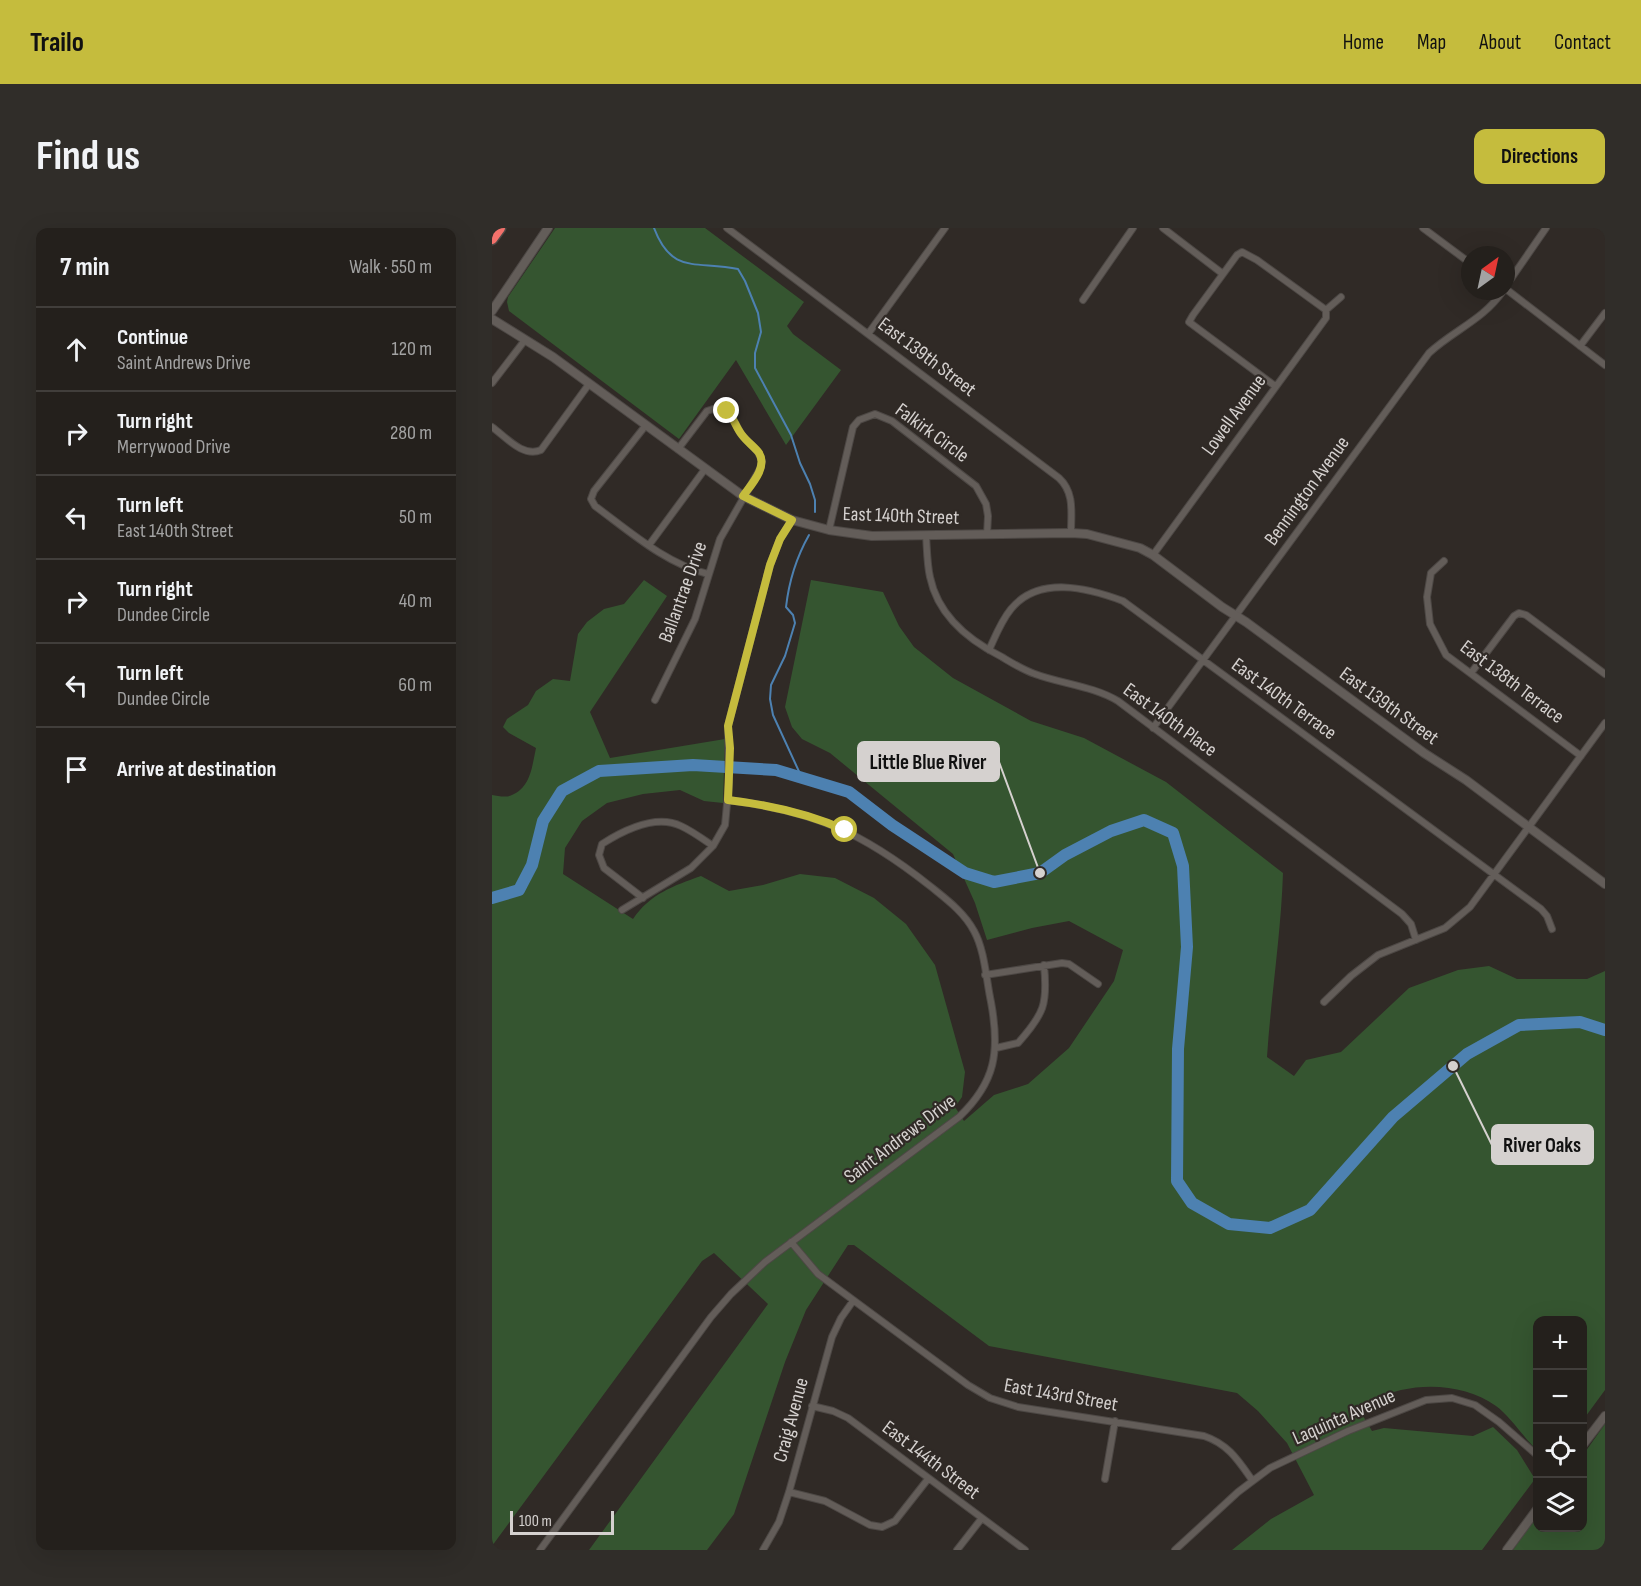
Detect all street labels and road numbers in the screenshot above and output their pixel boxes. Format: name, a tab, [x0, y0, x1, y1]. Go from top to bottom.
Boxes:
street label: East 139th Street	[873, 312, 981, 402]
street label: Lowell Avenue	[1197, 370, 1271, 460]
street label: Falkirk Circle	[890, 398, 974, 468]
street label: Bennington Avenue	[1259, 432, 1355, 550]
street label: East 140th Street	[842, 502, 960, 530]
street label: Ballantrae Drive	[654, 538, 712, 646]
street label: East 138th Terrace	[1455, 635, 1569, 729]
street label: East 140th Terrace	[1227, 653, 1341, 745]
street label: East 139th Street	[1335, 662, 1443, 750]
street label: East 140th Place	[1118, 678, 1222, 762]
street label: Saint Andrews Drive	[839, 1089, 961, 1189]
street label: East 143rd Street	[1002, 1373, 1120, 1417]
street label: Craig Avenue	[768, 1375, 814, 1465]
street label: Laquinta Avenue	[1289, 1384, 1399, 1450]
street label: East 144th Street	[877, 1416, 985, 1504]

